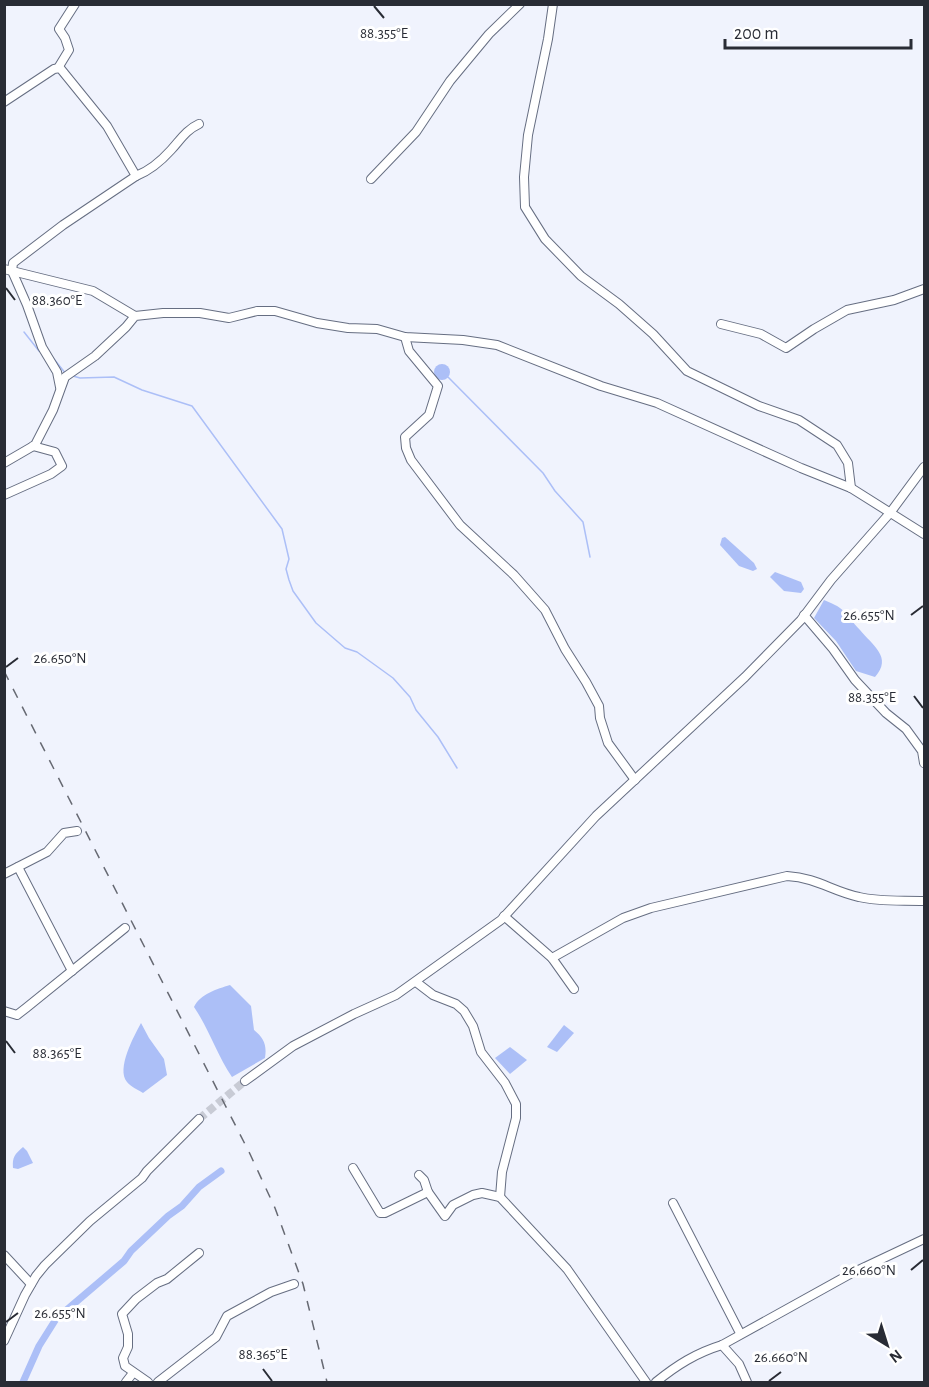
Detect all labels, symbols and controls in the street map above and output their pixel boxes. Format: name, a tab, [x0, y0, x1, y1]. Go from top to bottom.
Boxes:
scale bar	[725, 12, 911, 50]
text: 200 m	[734, 25, 779, 43]
text: 88.355°E	[360, 26, 408, 41]
text: 88.360°E	[32, 293, 82, 308]
text: 26.655°N	[843, 608, 895, 623]
text: 26.650°N	[33, 651, 87, 666]
text: 88.355°E	[848, 690, 896, 705]
text: 88.365°E	[33, 1046, 81, 1061]
text: 26.660°N	[842, 1263, 896, 1278]
text: 26.655°N	[34, 1306, 86, 1321]
north arrow	[857, 1315, 917, 1375]
text: N	[886, 1346, 905, 1366]
text: 88.365°E	[239, 1347, 287, 1362]
text: 26.660°N	[754, 1350, 808, 1365]

